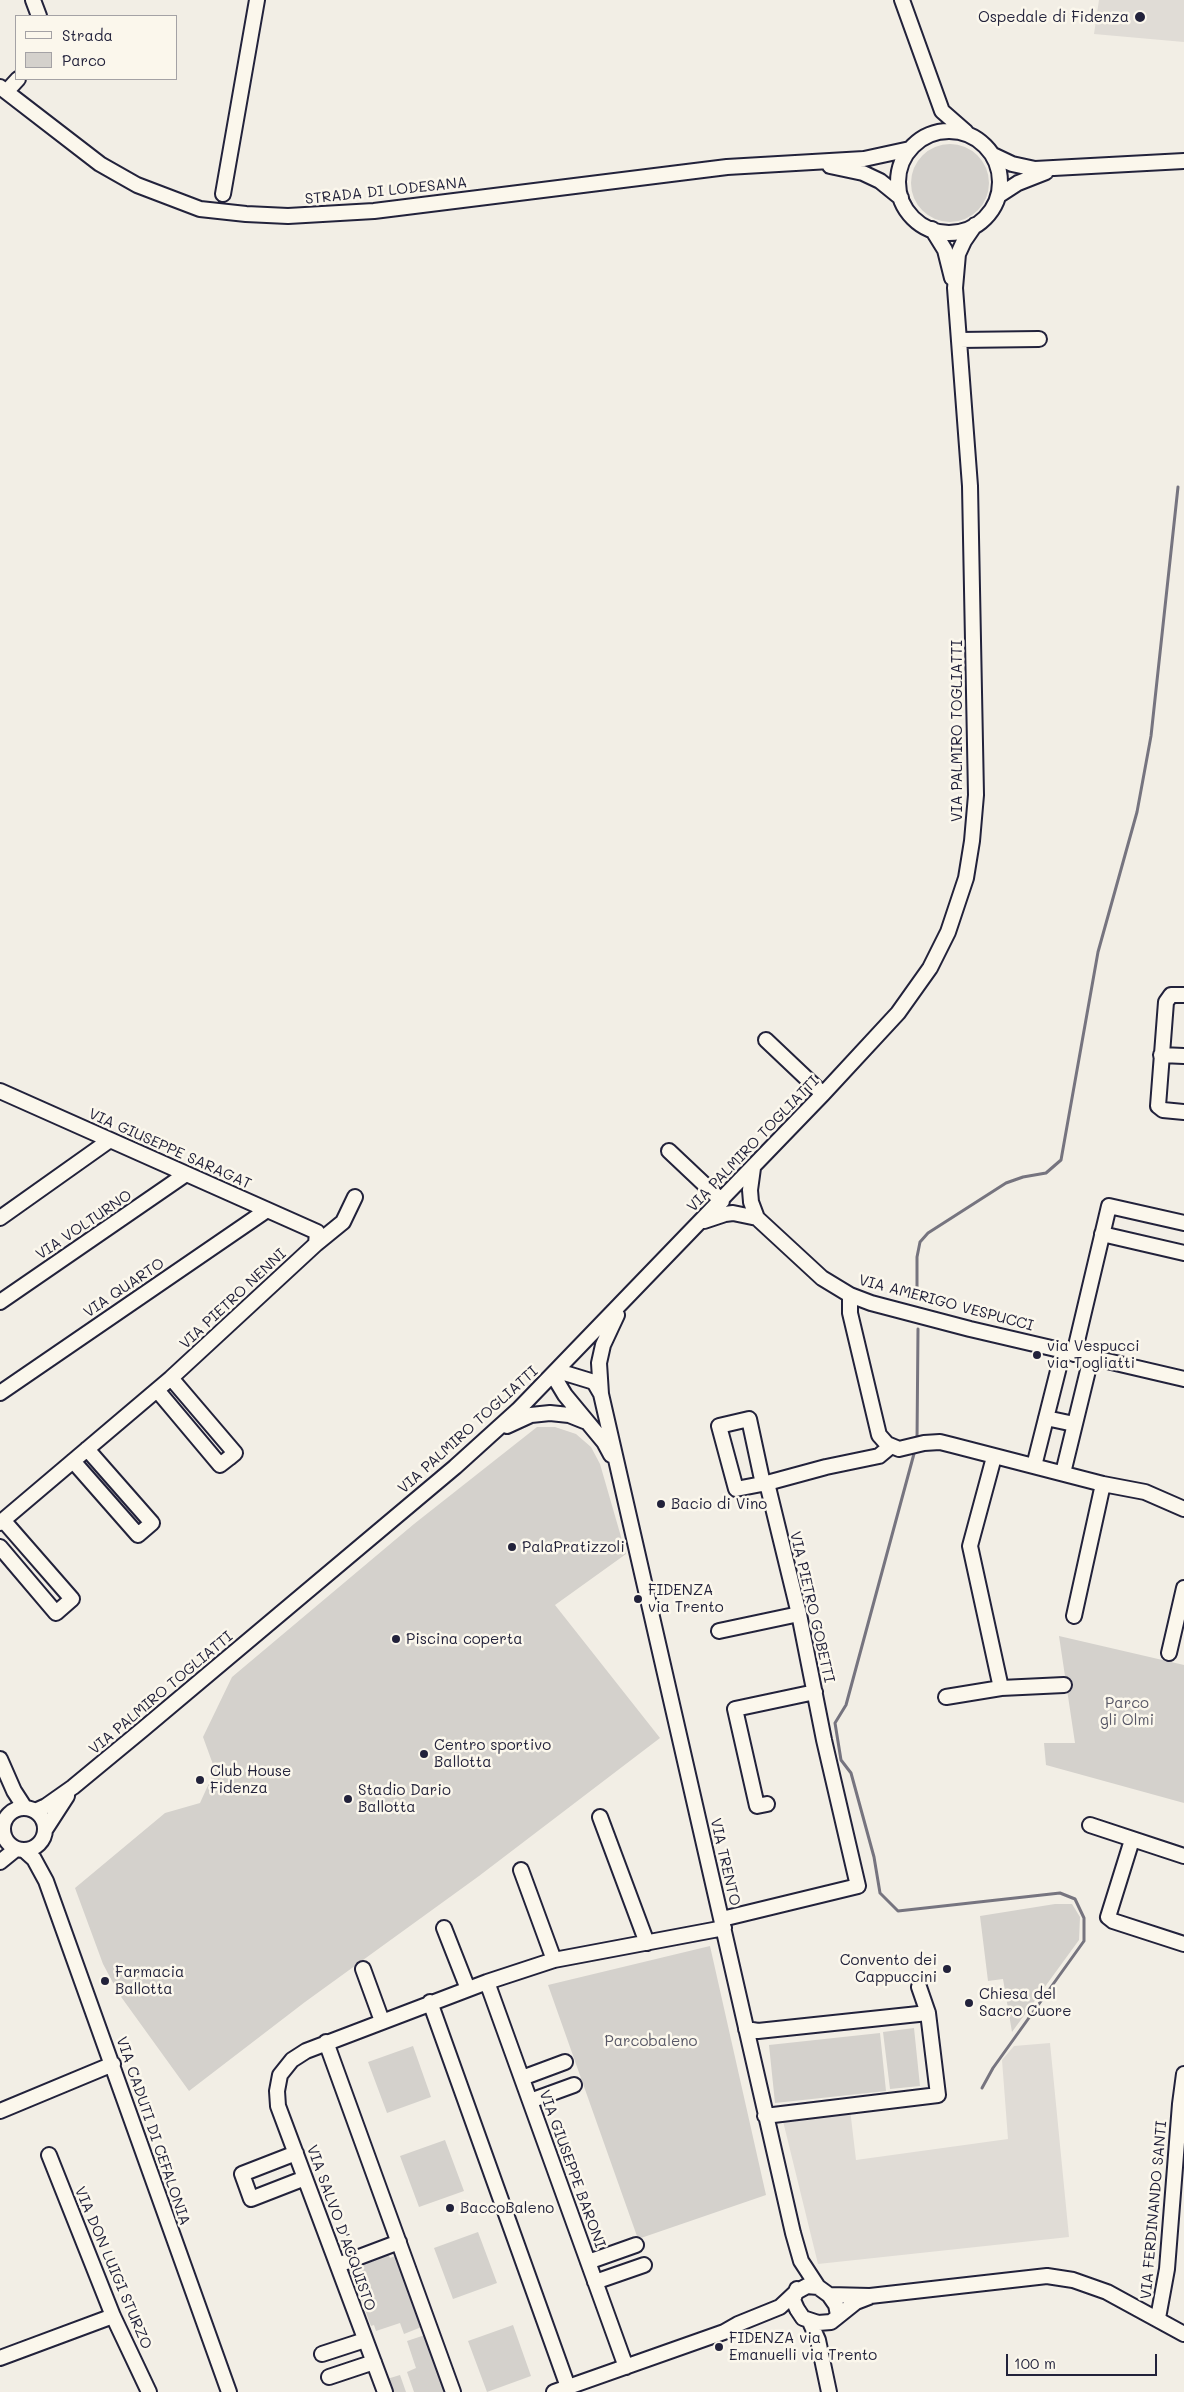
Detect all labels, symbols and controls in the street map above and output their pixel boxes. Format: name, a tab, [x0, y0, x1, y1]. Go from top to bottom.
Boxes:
place label: Ospedale di Fidenza	[978, 8, 1129, 26]
marker: Ospedale di Fidenza	[1133, 10, 1147, 24]
legend	[15, 15, 178, 80]
text: Strada	[62, 25, 113, 45]
text: Parco	[62, 50, 106, 70]
street label: STRADA DI LODESANA	[304, 174, 468, 208]
street label: VIA PALMIRO TOGLIATTI	[948, 640, 966, 822]
street label: VIA PALMIRO TOGLIATTI	[683, 1072, 823, 1216]
street label: VIA GIUSEPPE SARAGAT	[86, 1105, 254, 1193]
street label: VIA VOLTURNO	[33, 1186, 135, 1264]
street label: VIA PIETRO NENNI	[176, 1245, 290, 1353]
street label: VIA QUARTO	[80, 1254, 168, 1322]
street label: VIA AMERIGO VESPUCCI	[857, 1271, 1035, 1335]
place label: via Vespucci via Togliatti	[1047, 1337, 1140, 1372]
marker: via Vespucci via Togliatti	[1031, 1349, 1043, 1361]
street label: VIA PALMIRO TOGLIATTI	[394, 1362, 542, 1498]
place label: Bacio di Vino	[671, 1495, 767, 1513]
marker: Bacio di Vino	[655, 1498, 667, 1510]
street label: VIA PIETRO GOBETTI	[786, 1530, 838, 1684]
place label: PalaPratizzoli	[522, 1538, 625, 1556]
marker: PalaPratizzoli	[506, 1541, 518, 1553]
place label: FIDENZA via Trento	[648, 1581, 724, 1616]
marker: FIDENZA via Trento	[632, 1593, 644, 1605]
street label: VIA PALMIRO TOGLIATTI	[86, 1628, 236, 1758]
place label: Piscina coperta	[406, 1630, 523, 1648]
marker: Piscina coperta	[390, 1633, 402, 1645]
park label: Parco gli Olmi	[1100, 1694, 1154, 1729]
place label: Centro sportivo Ballotta	[434, 1736, 551, 1771]
marker: Centro sportivo Ballotta	[418, 1748, 430, 1760]
place label: Club House Fidenza	[210, 1762, 291, 1797]
marker: Club House Fidenza	[194, 1774, 206, 1786]
place label: Stadio Dario Ballotta	[358, 1781, 451, 1816]
marker: Stadio Dario Ballotta	[342, 1793, 354, 1805]
street label: VIA TRENTO	[706, 1816, 744, 1908]
place label: Convento dei Cappuccini	[840, 1951, 937, 1986]
place label: Farmacia Ballotta	[115, 1963, 184, 1998]
marker: Convento dei Cappuccini	[941, 1963, 953, 1975]
marker: Farmacia Ballotta	[99, 1975, 111, 1987]
place label: Chiesa del Sacro Cuore	[979, 1985, 1071, 2020]
marker: Chiesa del Sacro Cuore	[963, 1997, 975, 2009]
park label: Parcobaleno	[605, 2032, 697, 2050]
street label: VIA CADUTI DI CEFALONIA	[112, 2034, 194, 2228]
street label: VIA GIUSEPPE BARONI	[535, 2088, 609, 2250]
street label: VIA FERDINANDO SANTI	[1137, 2120, 1171, 2300]
street label: VIA SALVO D'ACQUISTO	[303, 2143, 379, 2313]
street label: VIA DON LUIGI STURZO	[71, 2184, 155, 2352]
place label: BaccoBaleno	[460, 2199, 554, 2217]
marker: BaccoBaleno	[444, 2202, 456, 2214]
place label: FIDENZA via Emanuelli via Trento	[729, 2329, 877, 2364]
marker: FIDENZA via Emanuelli via Trento	[713, 2341, 725, 2353]
scale bar	[1009, 2344, 1160, 2376]
text: 100 m	[1014, 2353, 1056, 2373]

